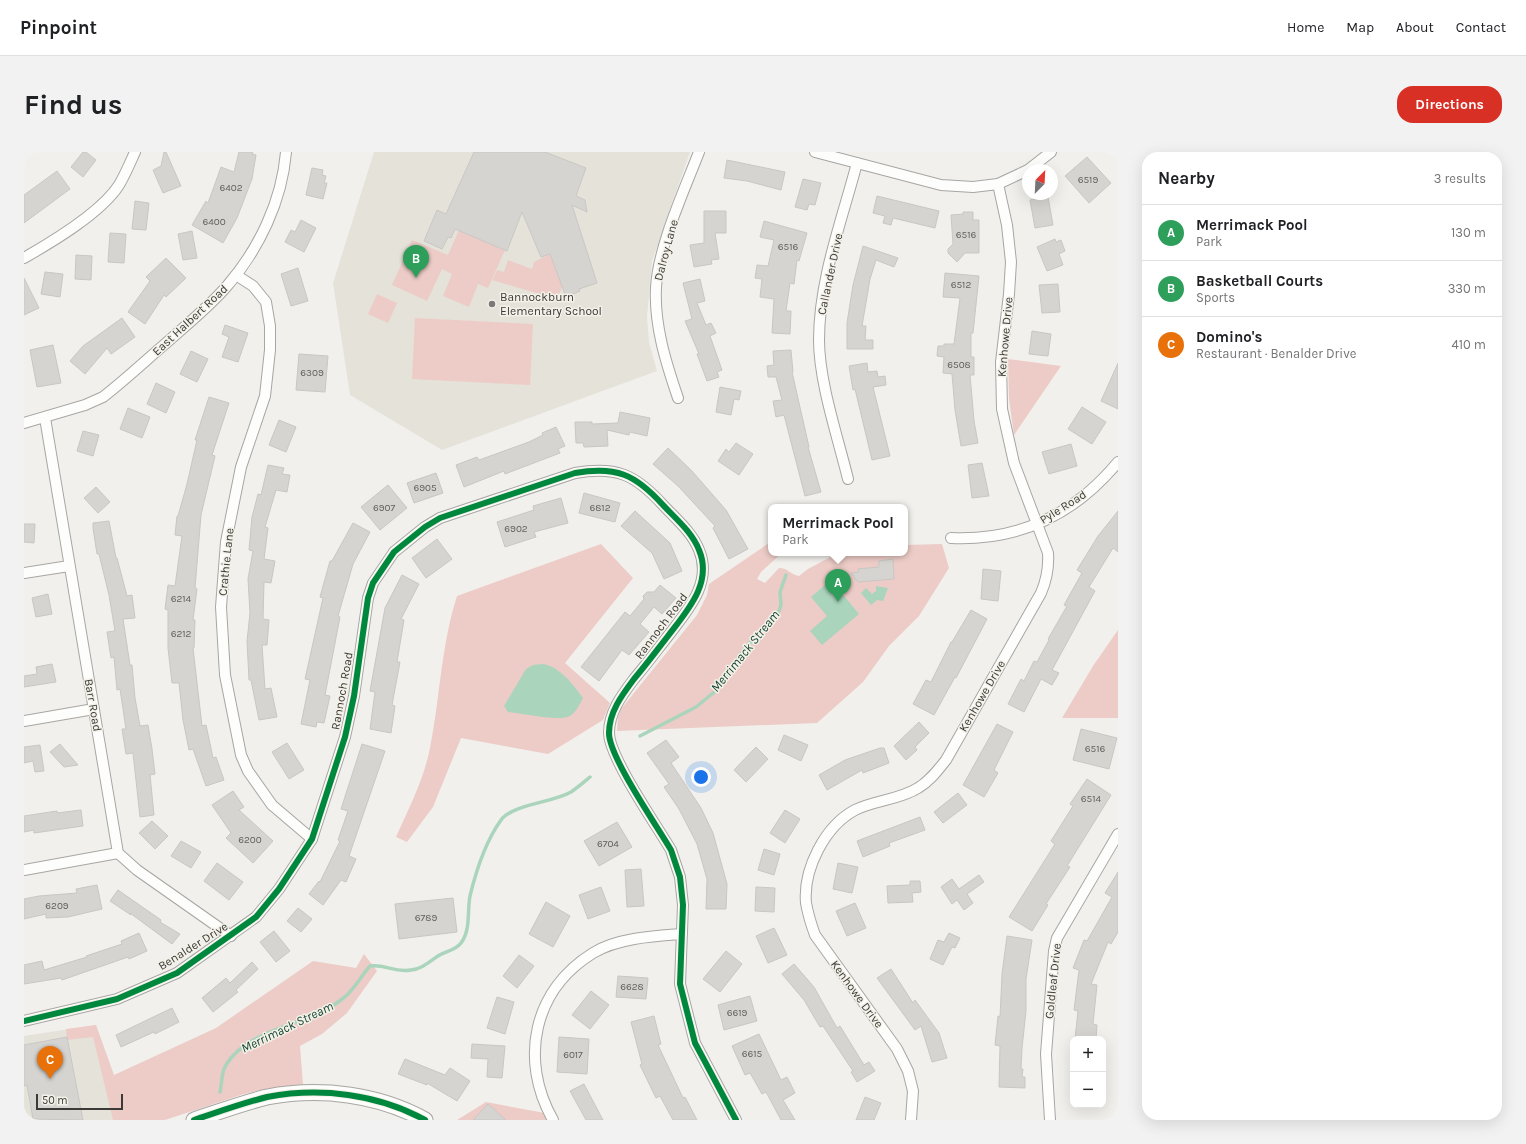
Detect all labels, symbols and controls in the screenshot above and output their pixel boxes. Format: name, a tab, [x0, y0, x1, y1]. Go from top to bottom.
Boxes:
text: Pinpoint	[20, 17, 97, 39]
text: Home	[1287, 19, 1324, 36]
text: Map	[1346, 19, 1374, 36]
text: About	[1396, 19, 1434, 36]
text: Contact	[1456, 19, 1506, 36]
button: Directions	[1397, 86, 1502, 123]
text: Find us	[24, 88, 123, 121]
north arrow	[1022, 164, 1058, 200]
text: Nearby	[1158, 168, 1215, 188]
text: 3 results	[1434, 171, 1486, 186]
house number: 6519	[1078, 174, 1098, 186]
house number: 6402	[219, 182, 243, 194]
house number: 6400	[202, 216, 226, 228]
text: Merrimack Pool	[1196, 216, 1308, 234]
street label: Dalroy Lane	[651, 218, 681, 282]
text: A	[1167, 225, 1175, 240]
text: 130 m	[1451, 225, 1486, 240]
house number: 6516	[956, 229, 976, 241]
street label: Callander Drive	[815, 232, 845, 316]
text: Park	[1196, 234, 1222, 249]
house number: 6516	[778, 241, 798, 253]
pin: B	[403, 245, 429, 278]
text: Basketball Courts	[1196, 272, 1323, 290]
house number: 6512	[951, 279, 971, 291]
text: B	[1167, 281, 1175, 296]
text: 330 m	[1448, 281, 1486, 296]
street label: East Halbert Road	[150, 282, 230, 358]
place label: Bannockburn Elementary School	[500, 290, 602, 318]
text: Sports	[1196, 290, 1235, 305]
street label: Kenhowe Drive	[995, 296, 1015, 378]
marker: Bannockburn Elementary School	[487, 299, 497, 309]
text: Domino's	[1196, 328, 1262, 346]
text: C	[1167, 337, 1175, 352]
text: 410 m	[1451, 337, 1486, 352]
text: Restaurant · Benalder Drive	[1196, 346, 1356, 361]
house number: 6508	[947, 359, 971, 371]
house number: 6309	[300, 367, 324, 379]
house number: 6905	[413, 482, 437, 494]
street label: Pyle Road	[1037, 487, 1089, 527]
house number: 6907	[373, 502, 395, 514]
house number: 6812	[590, 502, 611, 514]
popup	[768, 504, 908, 556]
text: Merrimack Pool	[782, 514, 894, 532]
house number: 6902	[504, 523, 528, 535]
street label: Crathie Lane	[215, 527, 237, 597]
text: Park	[782, 532, 809, 547]
pin: A	[825, 569, 851, 602]
street label: Rannoch Road	[632, 590, 690, 662]
house number: 6214	[171, 593, 192, 605]
water label: Merrimack Stream	[707, 607, 783, 695]
house number: 6212	[171, 628, 192, 640]
street label: Rannoch Road	[328, 651, 356, 731]
street label: Kenhowe Drive	[956, 658, 1008, 734]
street label: Barr Road	[81, 678, 105, 732]
house number: 6516	[1085, 743, 1105, 755]
your location	[691, 767, 711, 787]
house number: 6514	[1081, 793, 1102, 805]
house number: 6200	[238, 834, 262, 846]
house number: 6704	[597, 838, 619, 850]
house number: 6209	[45, 900, 69, 912]
house number: 6789	[415, 912, 437, 924]
street label: Benalder Drive	[156, 919, 230, 973]
street label: Goldleaf Drive	[1042, 943, 1064, 1019]
street label: Kenhowe Drive	[828, 957, 886, 1031]
house number: 6628	[620, 981, 644, 993]
water label: Merrimack Stream	[238, 998, 336, 1056]
house number: 6619	[727, 1007, 747, 1019]
map controls	[1070, 1036, 1106, 1108]
button: +	[1070, 1036, 1106, 1072]
pin: C	[37, 1046, 63, 1079]
house number: 6615	[742, 1048, 763, 1060]
house number: 6017	[563, 1049, 583, 1061]
button: −	[1070, 1072, 1106, 1108]
scale bar	[36, 1092, 123, 1111]
text: 50 m	[42, 1094, 68, 1107]

